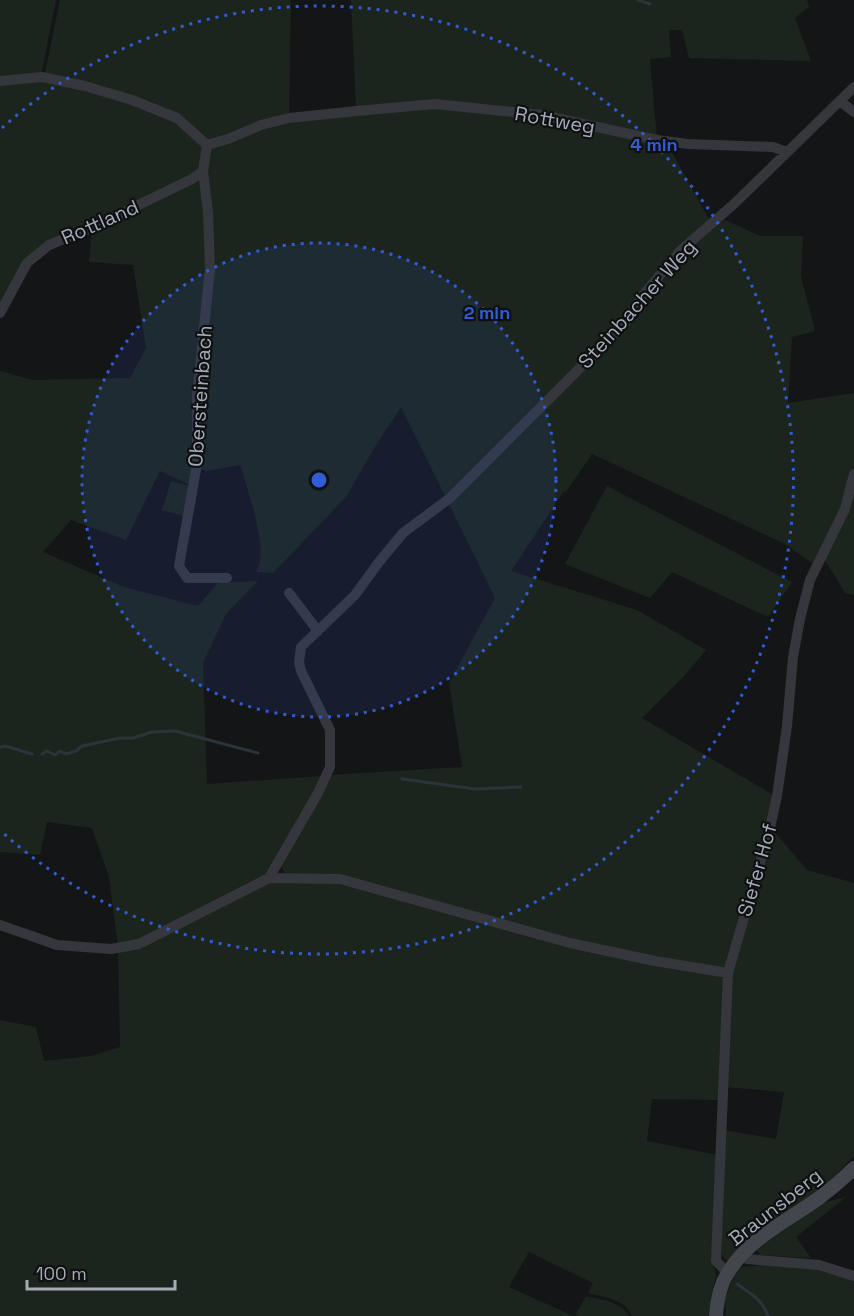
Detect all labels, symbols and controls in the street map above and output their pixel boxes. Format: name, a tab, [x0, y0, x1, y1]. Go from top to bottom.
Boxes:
street label: Rottweg	[513, 100, 597, 140]
text: 4 min	[630, 133, 678, 156]
street label: Rottland	[57, 193, 143, 251]
street label: Steinbacher Weg	[572, 234, 702, 374]
text: 2 min	[464, 301, 510, 324]
street label: Obersteinbach	[182, 324, 218, 468]
centre of rings	[309, 470, 329, 490]
street label: Siefer Hof	[731, 820, 783, 919]
street label: Braunsberg	[723, 1162, 827, 1252]
scale bar	[27, 1253, 176, 1291]
text: 100 m	[36, 1262, 87, 1285]

